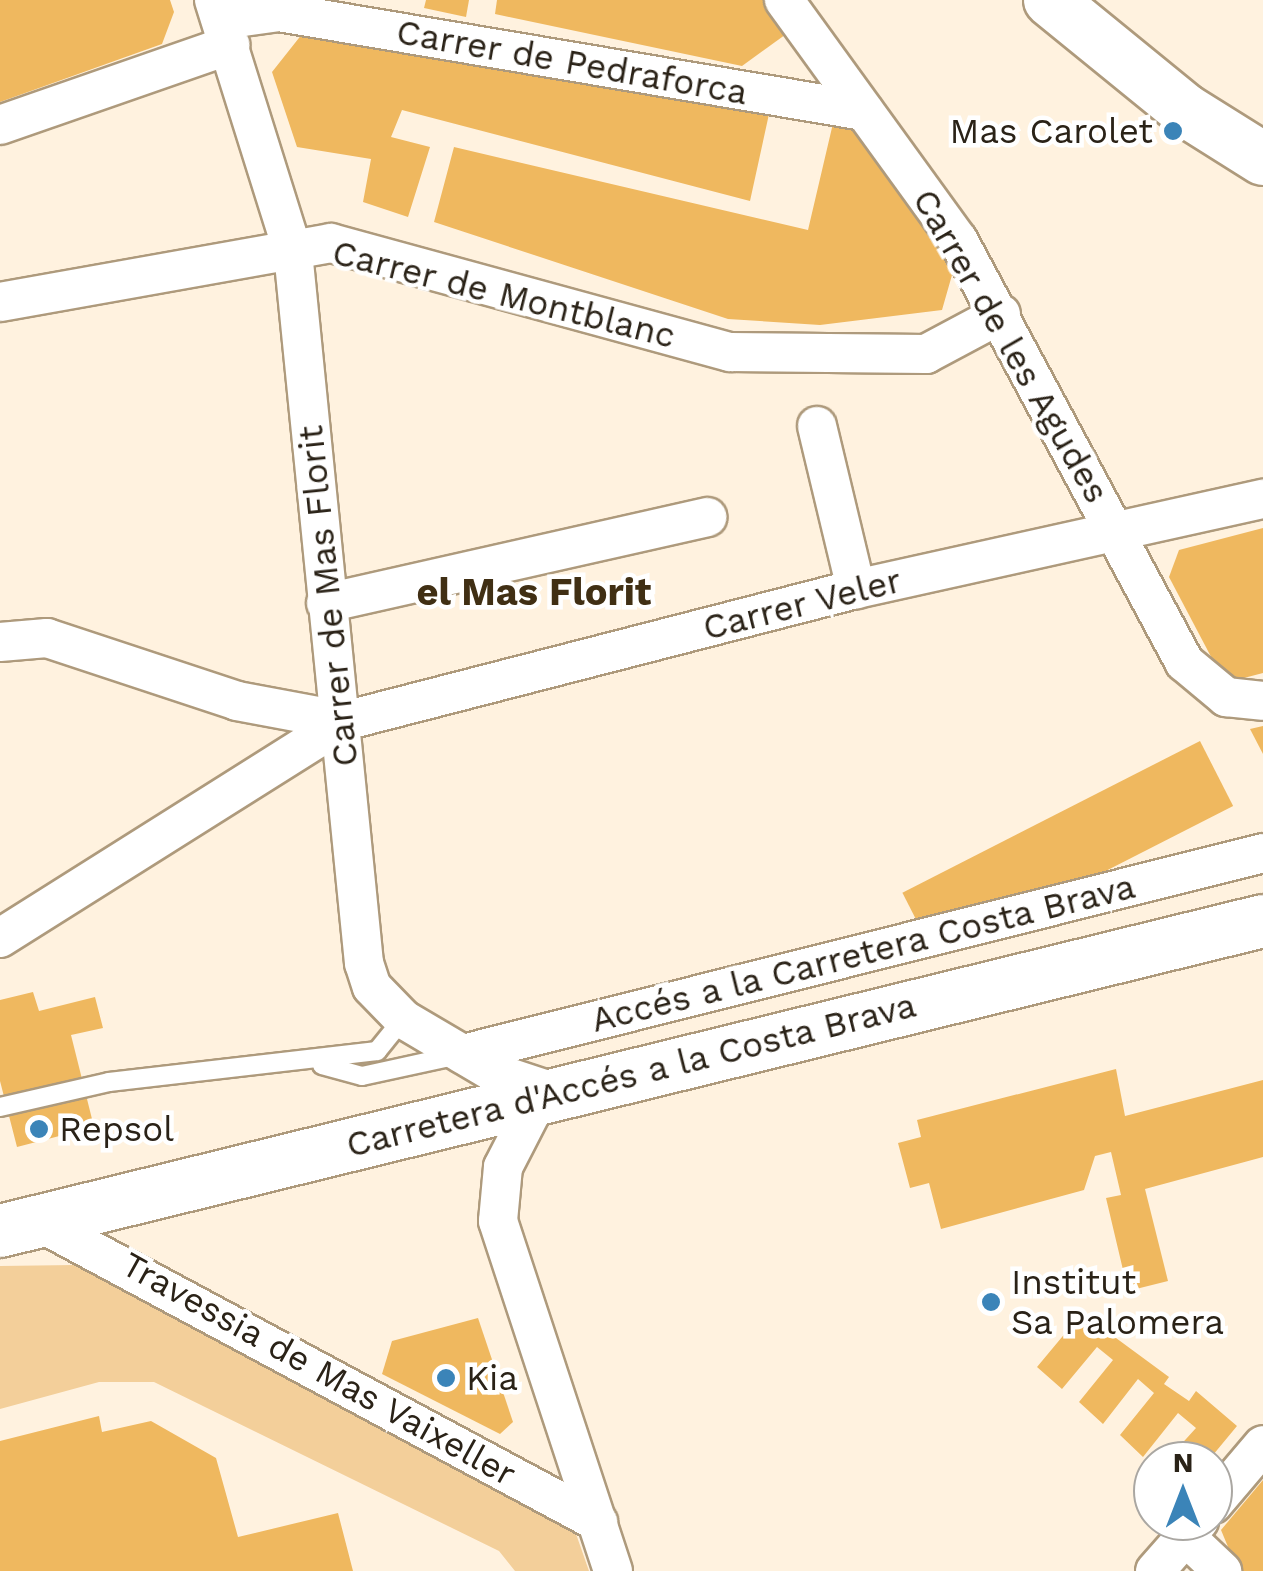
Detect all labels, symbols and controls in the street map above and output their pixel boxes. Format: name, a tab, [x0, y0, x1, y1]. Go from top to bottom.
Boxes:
street label: Carrer de Pedraforca	[393, 10, 751, 114]
place label: Mas Carolet	[950, 110, 1153, 152]
marker: Mas Carolet	[1162, 120, 1184, 142]
street label: Carrer de les Agudes	[903, 181, 1119, 511]
street label: Carrer de Montblanc	[328, 231, 680, 357]
street label: Carrer de Mas Florit	[289, 423, 367, 769]
street label: Carrer Veler	[698, 559, 906, 649]
district label: el Mas Florit	[416, 570, 652, 616]
street label: Accés a la Carretera Costa Brava	[585, 865, 1141, 1041]
street label: Carretera d'Accés a la Costa Brava	[340, 983, 922, 1167]
place label: Repsol	[59, 1108, 174, 1150]
marker: Repsol	[28, 1118, 50, 1140]
street label: Travessia de Mas Vaixeller	[114, 1243, 524, 1495]
place label: Institut Sa Palomera	[1011, 1261, 1225, 1343]
marker: Institut Sa Palomera	[980, 1291, 1002, 1313]
place label: Kia	[466, 1357, 518, 1399]
marker: Kia	[435, 1367, 457, 1389]
north arrow	[1133, 1441, 1233, 1541]
text: N	[1173, 1446, 1193, 1479]

